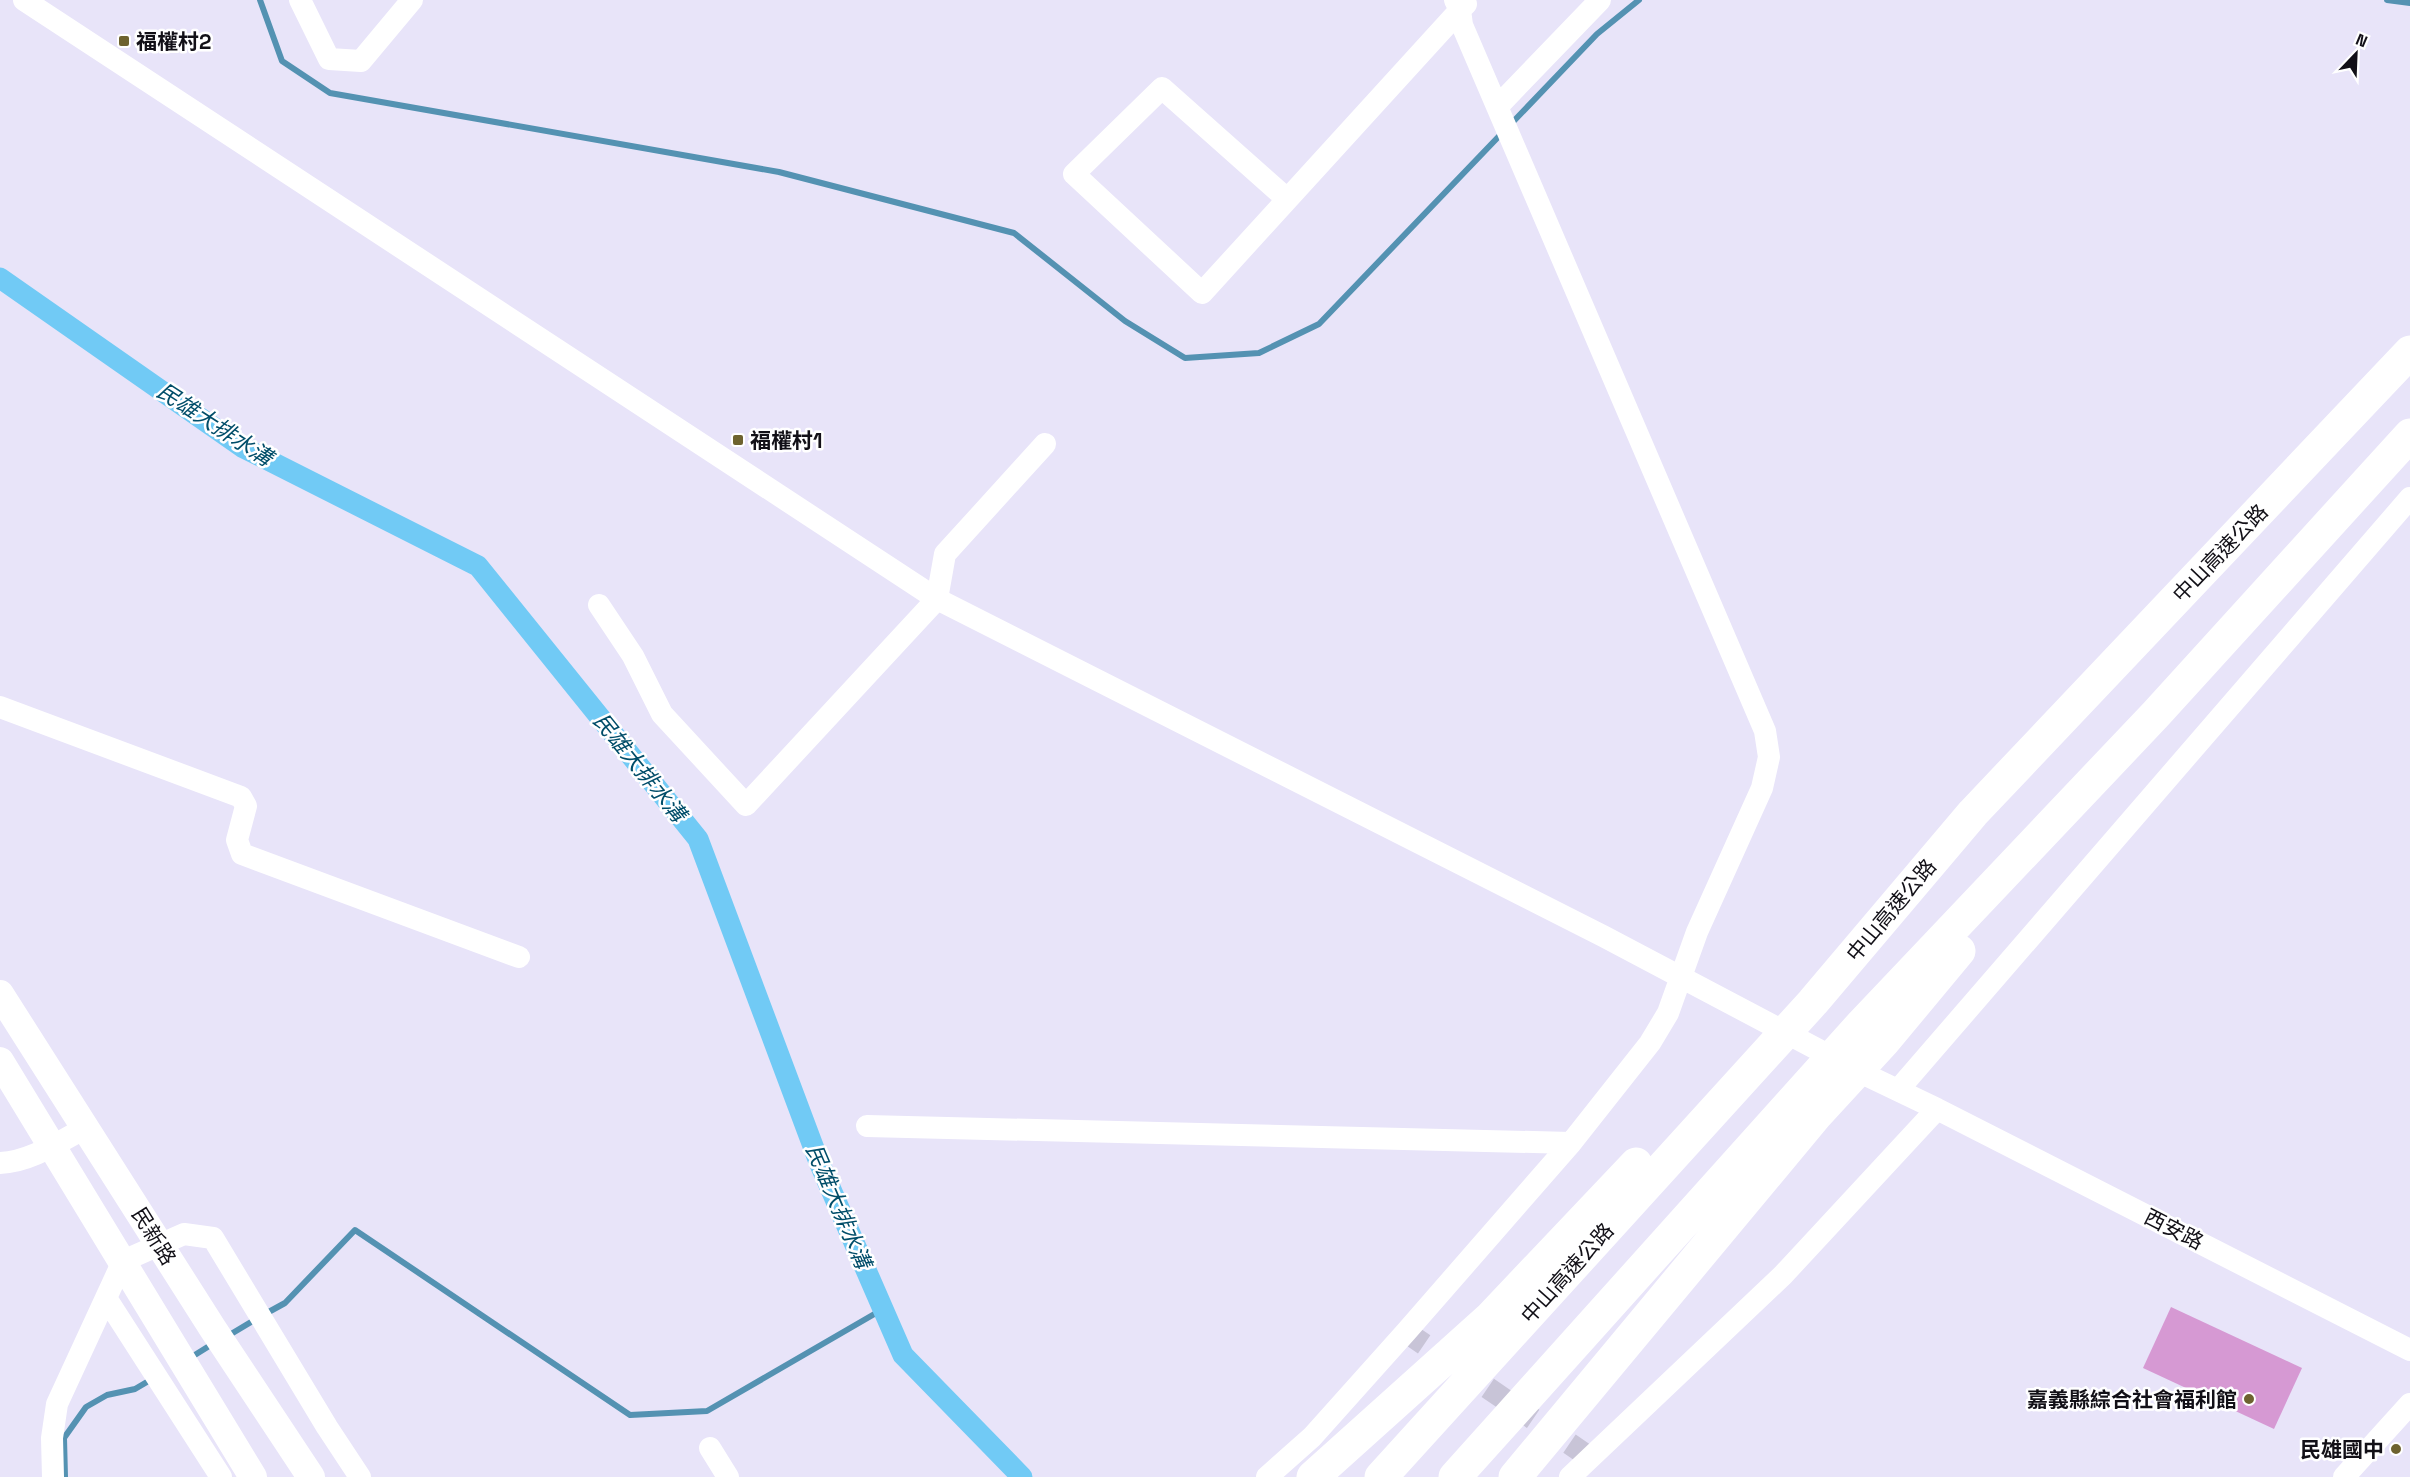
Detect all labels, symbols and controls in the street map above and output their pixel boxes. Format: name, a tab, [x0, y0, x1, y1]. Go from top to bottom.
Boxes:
north arrow	[2326, 24, 2386, 84]
place label: 福權村2	[136, 28, 211, 55]
text: N	[2353, 29, 2371, 52]
marker: 福權村2	[117, 34, 131, 48]
water label: 民雄大排水溝	[152, 376, 280, 473]
place label: 福權村1	[750, 427, 823, 454]
marker: 福權村1	[731, 433, 745, 447]
street label: 中山高速公路	[2167, 498, 2273, 608]
water label: 民雄大排水溝	[588, 707, 694, 829]
street label: 中山高速公路	[1840, 853, 1942, 967]
water label: 民雄大排水溝	[800, 1140, 879, 1275]
street label: 民新路	[126, 1202, 182, 1270]
street label: 西安路	[2140, 1203, 2208, 1255]
street label: 中山高速公路	[1515, 1217, 1619, 1329]
place label: 嘉義縣綜合社會福利館	[2027, 1386, 2237, 1413]
marker: 嘉義縣綜合社會福利館	[2242, 1392, 2256, 1406]
place label: 民雄國中	[2300, 1436, 2384, 1463]
marker: 民雄國中	[2389, 1442, 2403, 1456]

